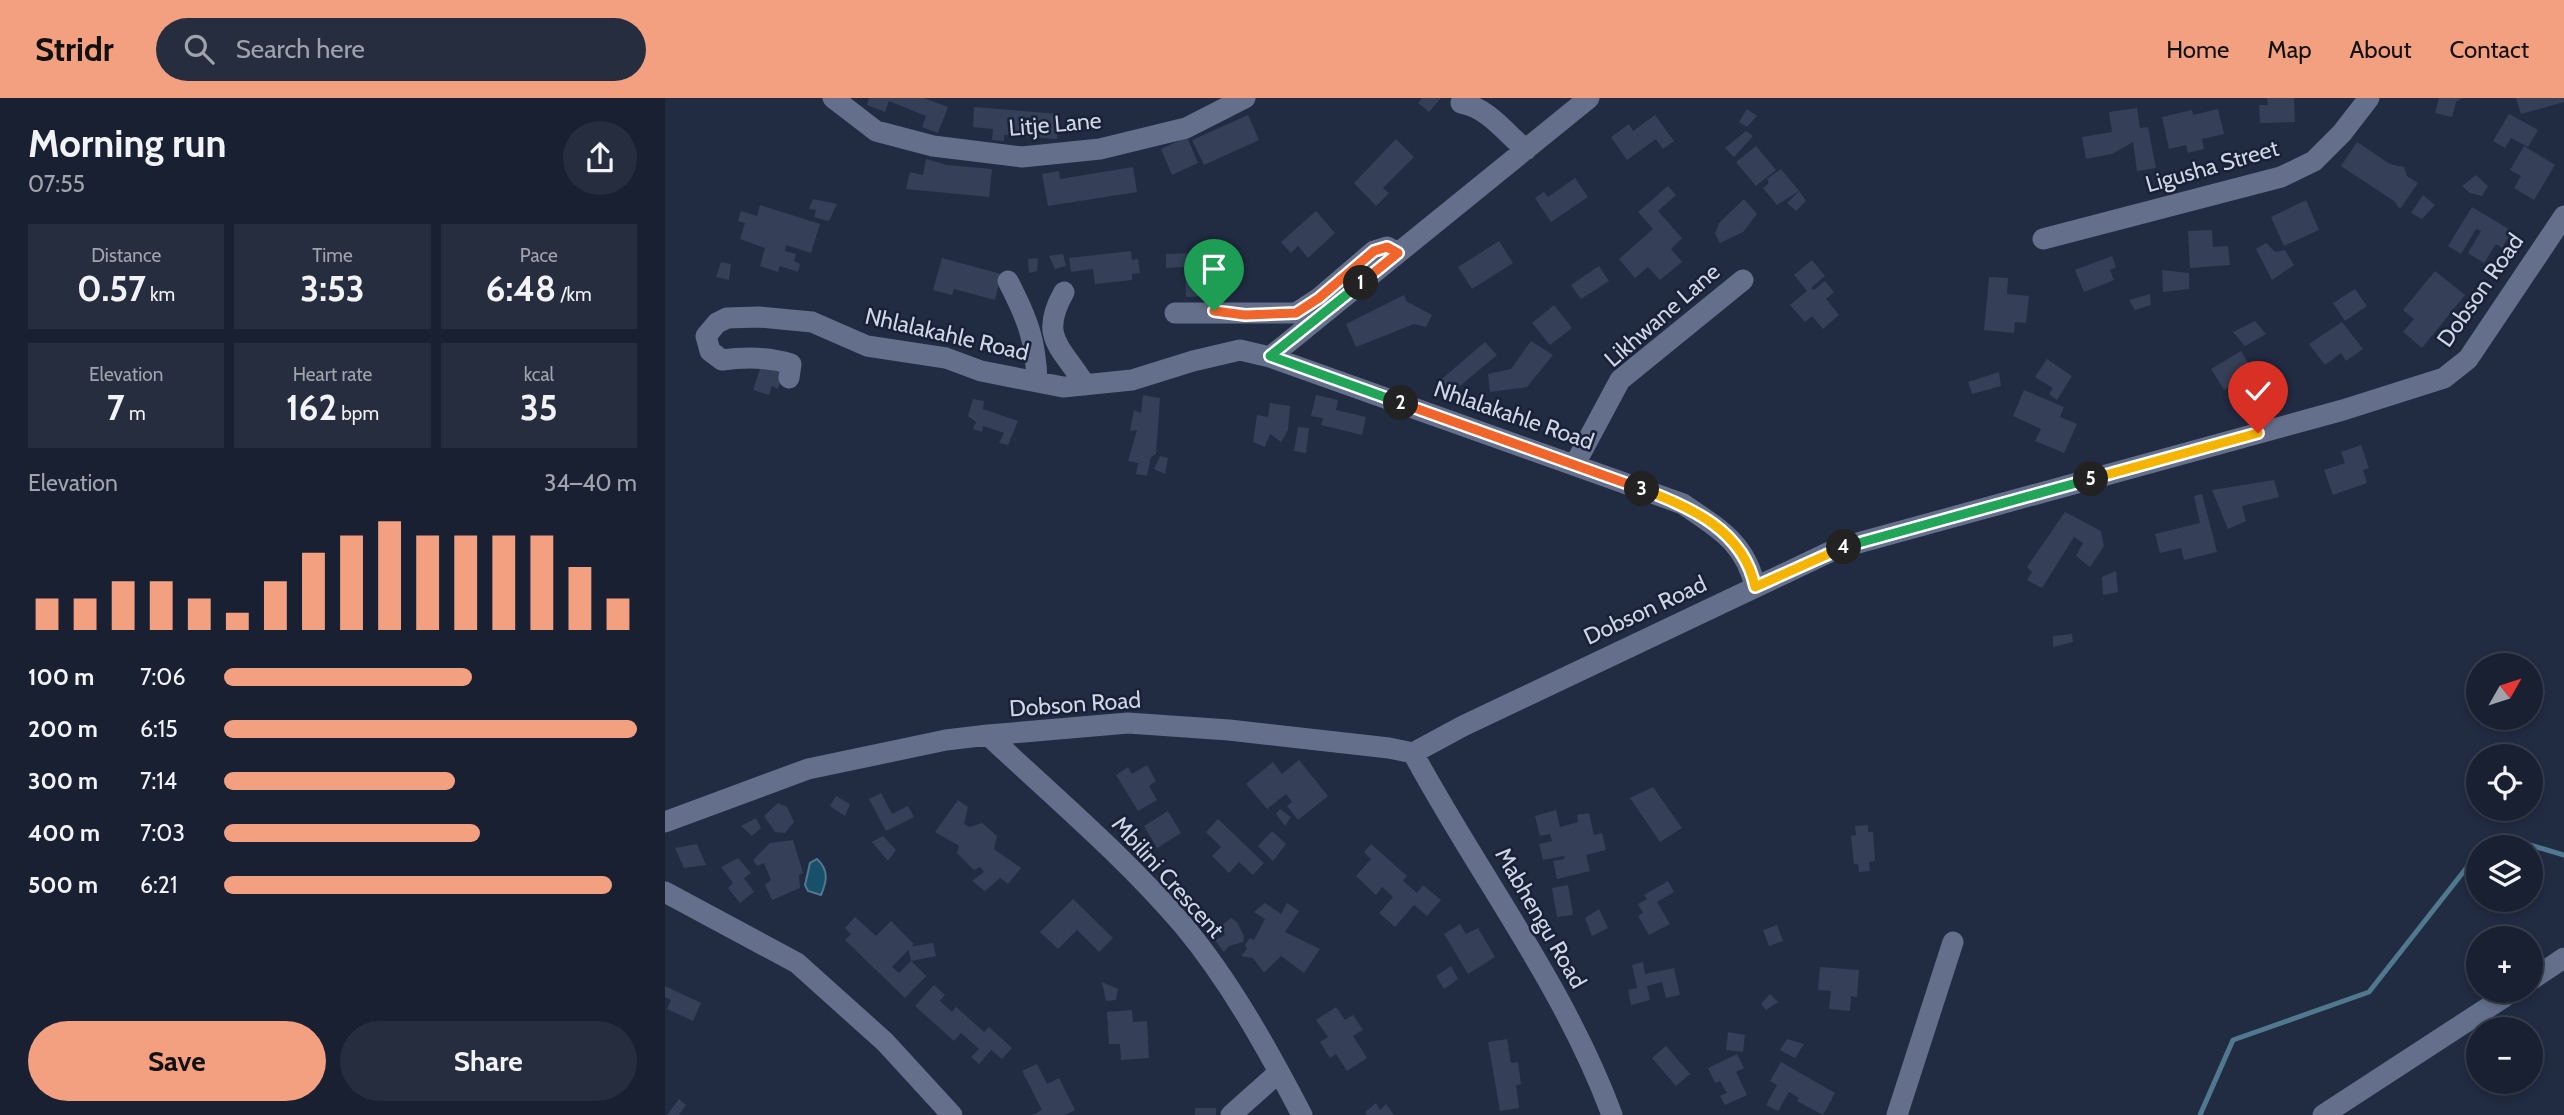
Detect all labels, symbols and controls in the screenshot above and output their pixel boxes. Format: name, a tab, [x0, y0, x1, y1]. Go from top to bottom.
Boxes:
search box	[156, 18, 646, 81]
text: Stridr	[35, 29, 114, 69]
icon: search	[180, 30, 218, 68]
text: Search here	[236, 33, 365, 65]
text: Home	[2166, 35, 2229, 64]
text: Map	[2267, 35, 2312, 64]
text: About	[2350, 35, 2412, 64]
text: Contact	[2450, 35, 2529, 64]
street label: Litje Lane	[1007, 106, 1103, 142]
text: Morning run	[28, 120, 227, 167]
button: share	[563, 121, 637, 195]
street label: Ligusha Street	[2142, 134, 2282, 198]
text: 07:55	[28, 170, 85, 198]
street label: Dobson Road	[2431, 228, 2529, 352]
pin	[1184, 239, 1244, 311]
text: Distance	[91, 244, 161, 267]
text: Time	[312, 244, 353, 267]
text: Pace	[520, 244, 558, 267]
icon: arrive	[1195, 250, 1233, 288]
street label: Likhwane Lane	[1599, 257, 1726, 373]
pin: 1	[1343, 266, 1379, 300]
text: 0.57	[77, 267, 146, 310]
text: 3:53	[300, 267, 365, 310]
text: 6:48	[486, 267, 556, 310]
text: 1	[1357, 271, 1364, 294]
text: km	[146, 283, 175, 306]
text: /km	[556, 283, 592, 306]
street label: Nhlalakahle Road	[862, 302, 1032, 366]
pin	[2228, 361, 2288, 433]
text: Elevation	[89, 363, 163, 386]
text: Heart rate	[293, 363, 372, 386]
text: kcal	[524, 363, 554, 386]
icon: check	[2239, 372, 2277, 410]
street label: Nhlalakahle Road	[1430, 375, 1598, 455]
text: 7	[107, 386, 125, 429]
text: 162	[286, 386, 337, 429]
text: 35	[520, 386, 558, 429]
pin: 2	[1383, 386, 1419, 420]
text: 2	[1395, 391, 1406, 414]
text: m	[125, 402, 146, 425]
text: bpm	[337, 402, 379, 425]
pin: 5	[2073, 462, 2109, 496]
text: 5	[2085, 467, 2096, 490]
text: Elevation	[28, 469, 118, 497]
text: 34–40 m	[544, 469, 637, 497]
pin: 3	[1625, 472, 1660, 506]
text: 3	[1636, 477, 1647, 500]
pin: 4	[1827, 530, 1861, 564]
text: 4	[1838, 535, 1849, 558]
street label: Dobson Road	[1579, 569, 1711, 651]
north arrow	[2466, 653, 2543, 730]
map controls	[2466, 653, 2543, 1094]
text: 100 m	[28, 663, 94, 691]
text: 7:06	[140, 663, 185, 691]
street label: Dobson Road	[1008, 685, 1142, 723]
text: 200 m	[28, 715, 98, 743]
text: 6:15	[140, 715, 178, 743]
button: locate	[2466, 744, 2543, 821]
text: 300 m	[28, 767, 98, 795]
text: 7:14	[140, 767, 177, 795]
street label: Mbilini Crescent	[1106, 810, 1230, 944]
text: 400 m	[28, 819, 100, 847]
text: 7:03	[140, 819, 185, 847]
button: layers	[2466, 835, 2543, 912]
street label: Mabhengu Road	[1489, 843, 1593, 993]
text: 500 m	[28, 871, 98, 899]
text: 6:21	[140, 871, 177, 899]
button: +	[2466, 926, 2543, 1003]
button: −	[2466, 1017, 2543, 1094]
button: Save	[28, 1021, 326, 1101]
button: Share	[340, 1021, 637, 1101]

